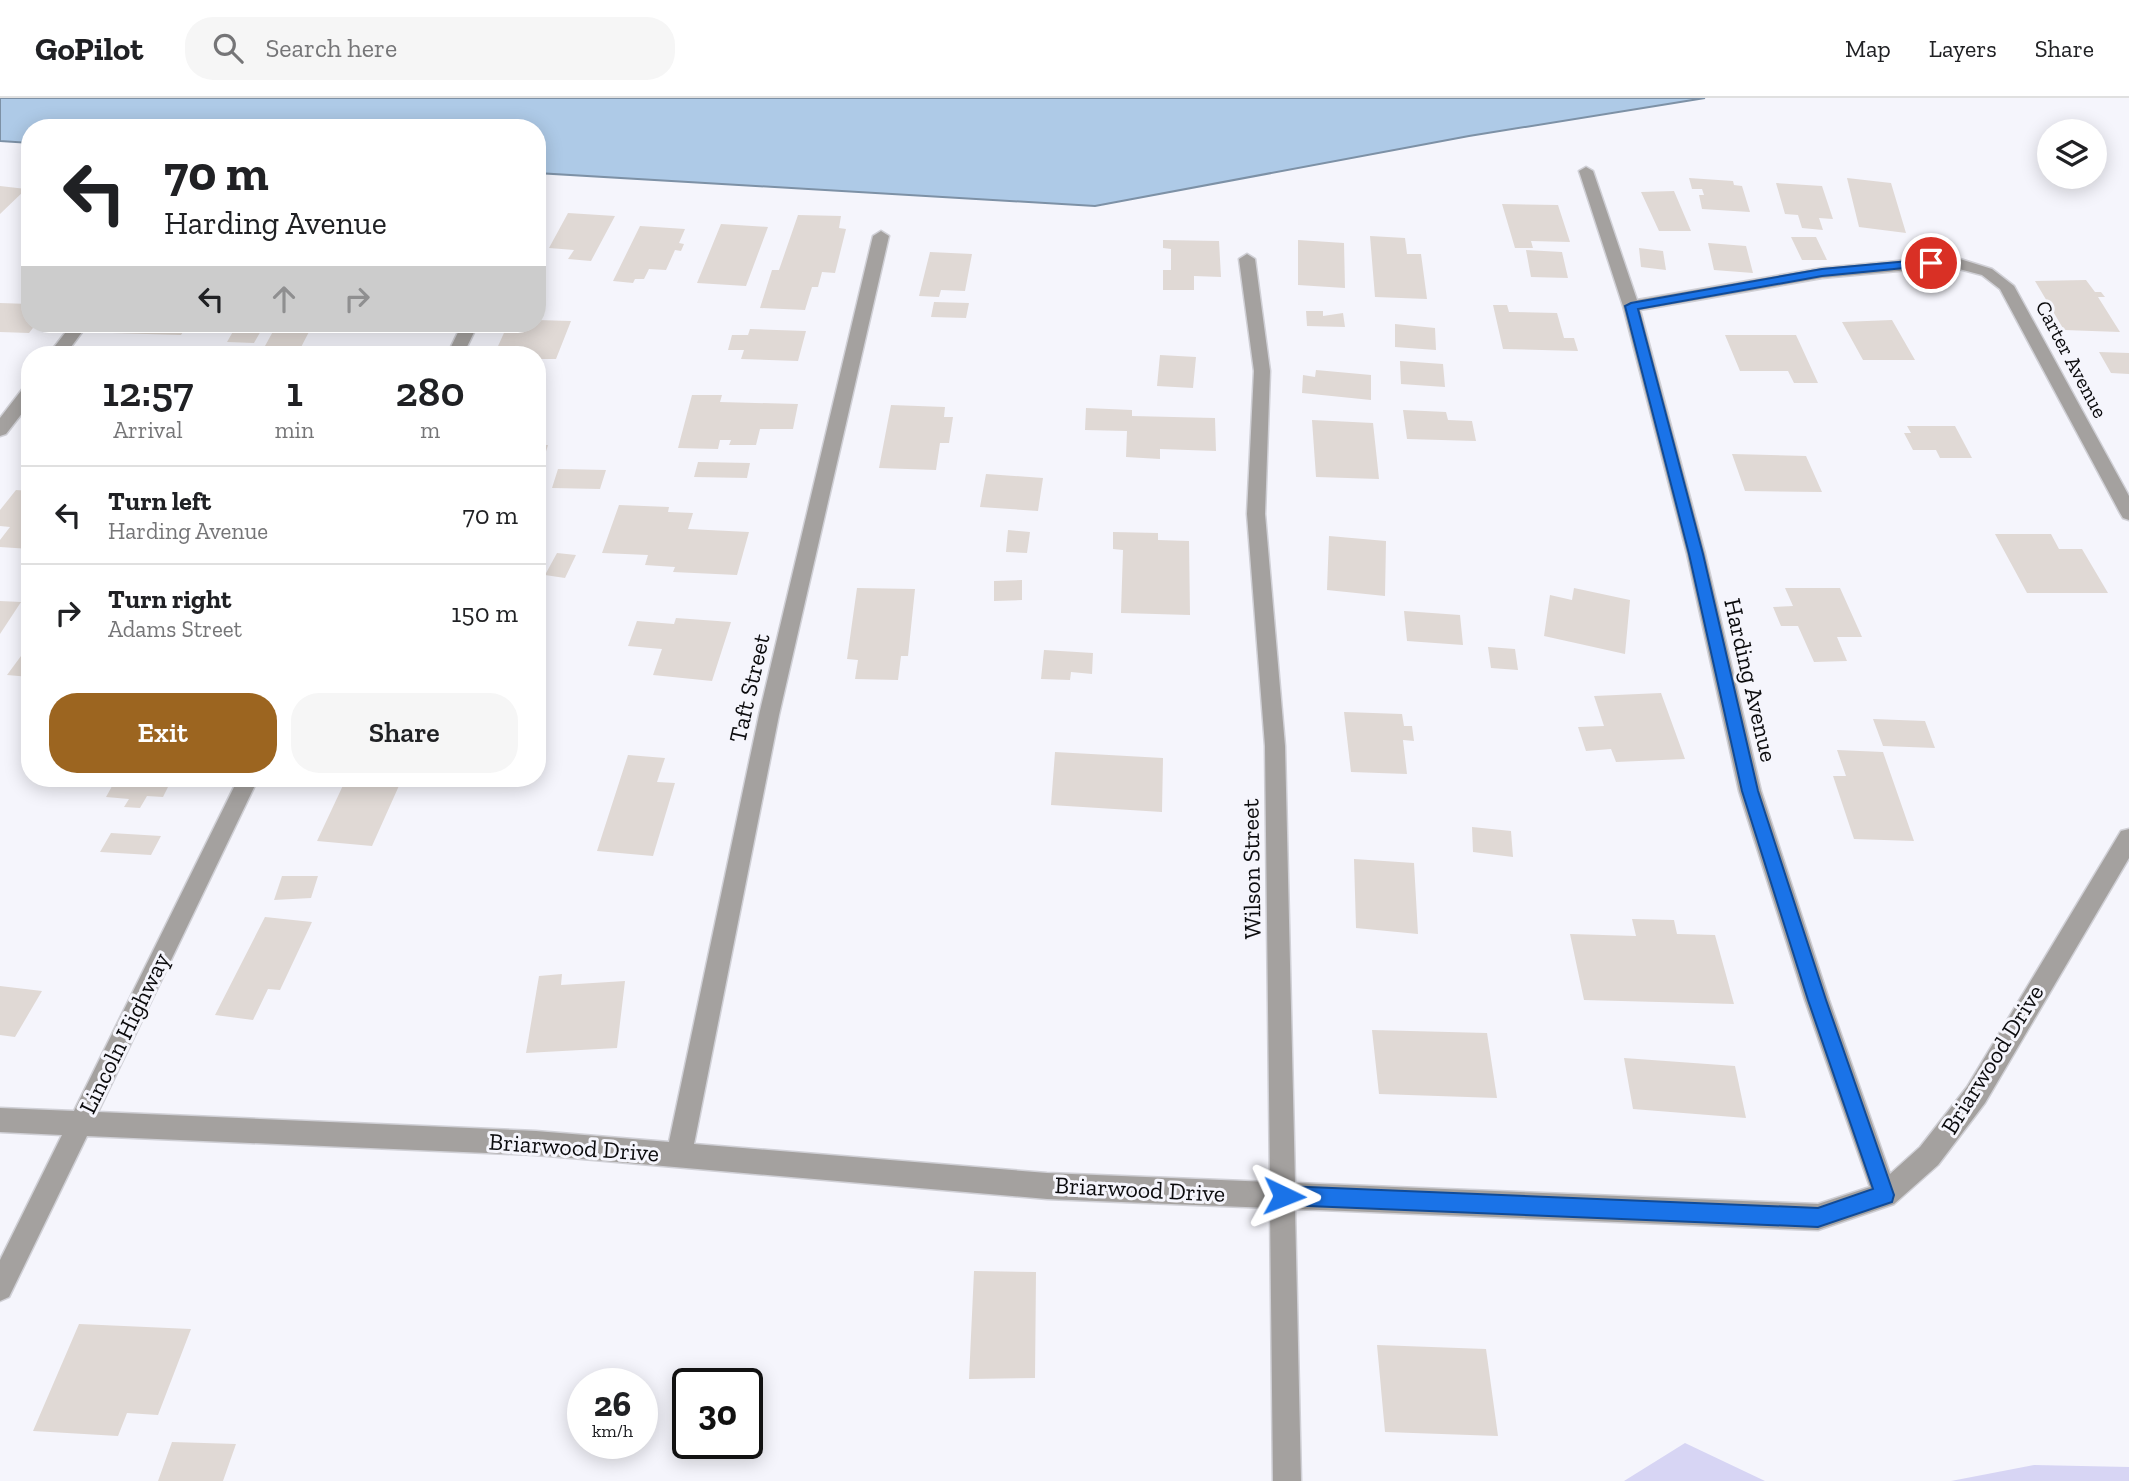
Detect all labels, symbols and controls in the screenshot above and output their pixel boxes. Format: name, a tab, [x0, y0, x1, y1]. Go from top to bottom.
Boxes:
search box	[185, 17, 675, 80]
text: GoPilot	[35, 29, 143, 68]
icon: search	[209, 29, 247, 67]
text: Search here	[265, 32, 397, 64]
text: Map	[1845, 34, 1891, 63]
text: Layers	[1929, 34, 1997, 63]
text: Share	[2035, 34, 2094, 63]
map controls	[2037, 119, 2107, 189]
button: layers	[2037, 119, 2107, 189]
text: 70 m	[164, 144, 269, 203]
icon: left	[49, 147, 140, 238]
text: Harding Avenue	[164, 204, 387, 242]
pin	[1901, 233, 1961, 293]
icon: arrive	[1912, 244, 1950, 282]
icon: left	[192, 280, 230, 318]
icon: ahead	[265, 280, 303, 318]
icon: right	[338, 280, 376, 318]
street label: Carter Avenue	[2031, 296, 2113, 422]
text: 12:57	[102, 366, 193, 417]
text: 1	[286, 366, 303, 417]
text: 280	[396, 366, 465, 417]
text: Arrival	[113, 416, 183, 444]
text: min	[275, 416, 314, 444]
text: m	[420, 416, 440, 444]
text: Turn left	[108, 485, 211, 517]
icon: left	[49, 496, 87, 534]
text: 70 m	[462, 499, 518, 531]
text: Harding Avenue	[108, 517, 268, 545]
text: Turn right	[108, 583, 231, 615]
icon: right	[49, 594, 87, 632]
street label: Harding Avenue	[1718, 595, 1784, 765]
text: 150 m	[451, 597, 518, 629]
text: Adams Street	[108, 615, 242, 643]
street label: Taft Street	[722, 631, 776, 745]
button: Exit	[49, 693, 277, 773]
button: Share	[291, 693, 518, 773]
street label: Wilson Street	[1235, 798, 1267, 939]
street label: Lincoln Highway	[73, 947, 176, 1118]
street label: Briarwood Drive	[1934, 979, 2050, 1139]
street label: Briarwood Drive	[488, 1127, 660, 1167]
position arrow	[1247, 1159, 1321, 1233]
street label: Briarwood Drive	[1054, 1170, 1226, 1208]
speed limit sign: 30	[672, 1368, 763, 1459]
text: 26	[594, 1383, 631, 1425]
text: km/h	[592, 1420, 633, 1442]

